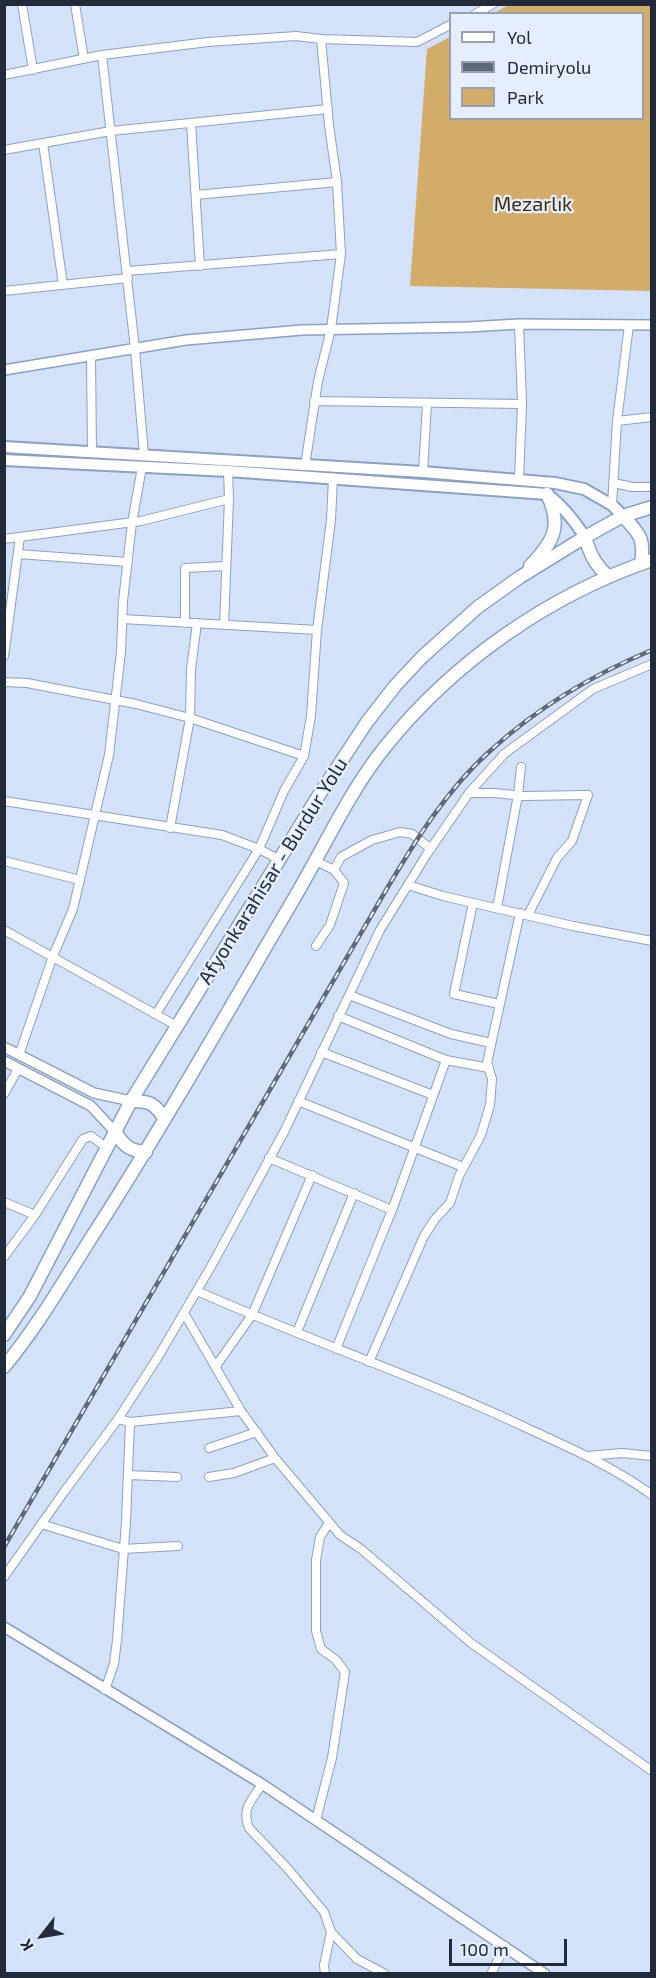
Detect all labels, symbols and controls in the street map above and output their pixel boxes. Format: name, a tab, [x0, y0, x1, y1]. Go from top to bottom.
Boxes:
legend	[449, 12, 644, 120]
text: Yol	[507, 26, 532, 48]
text: Demiryolu	[507, 56, 591, 78]
text: Park	[507, 86, 544, 108]
park label: Mezarlık	[494, 192, 572, 216]
street label: Afyonkarahisar - Burdur Yolu	[193, 753, 353, 989]
north arrow	[12, 1906, 72, 1966]
scale bar	[452, 1927, 570, 1965]
text: K	[15, 1936, 37, 1955]
text: 100 m	[460, 1938, 509, 1960]

